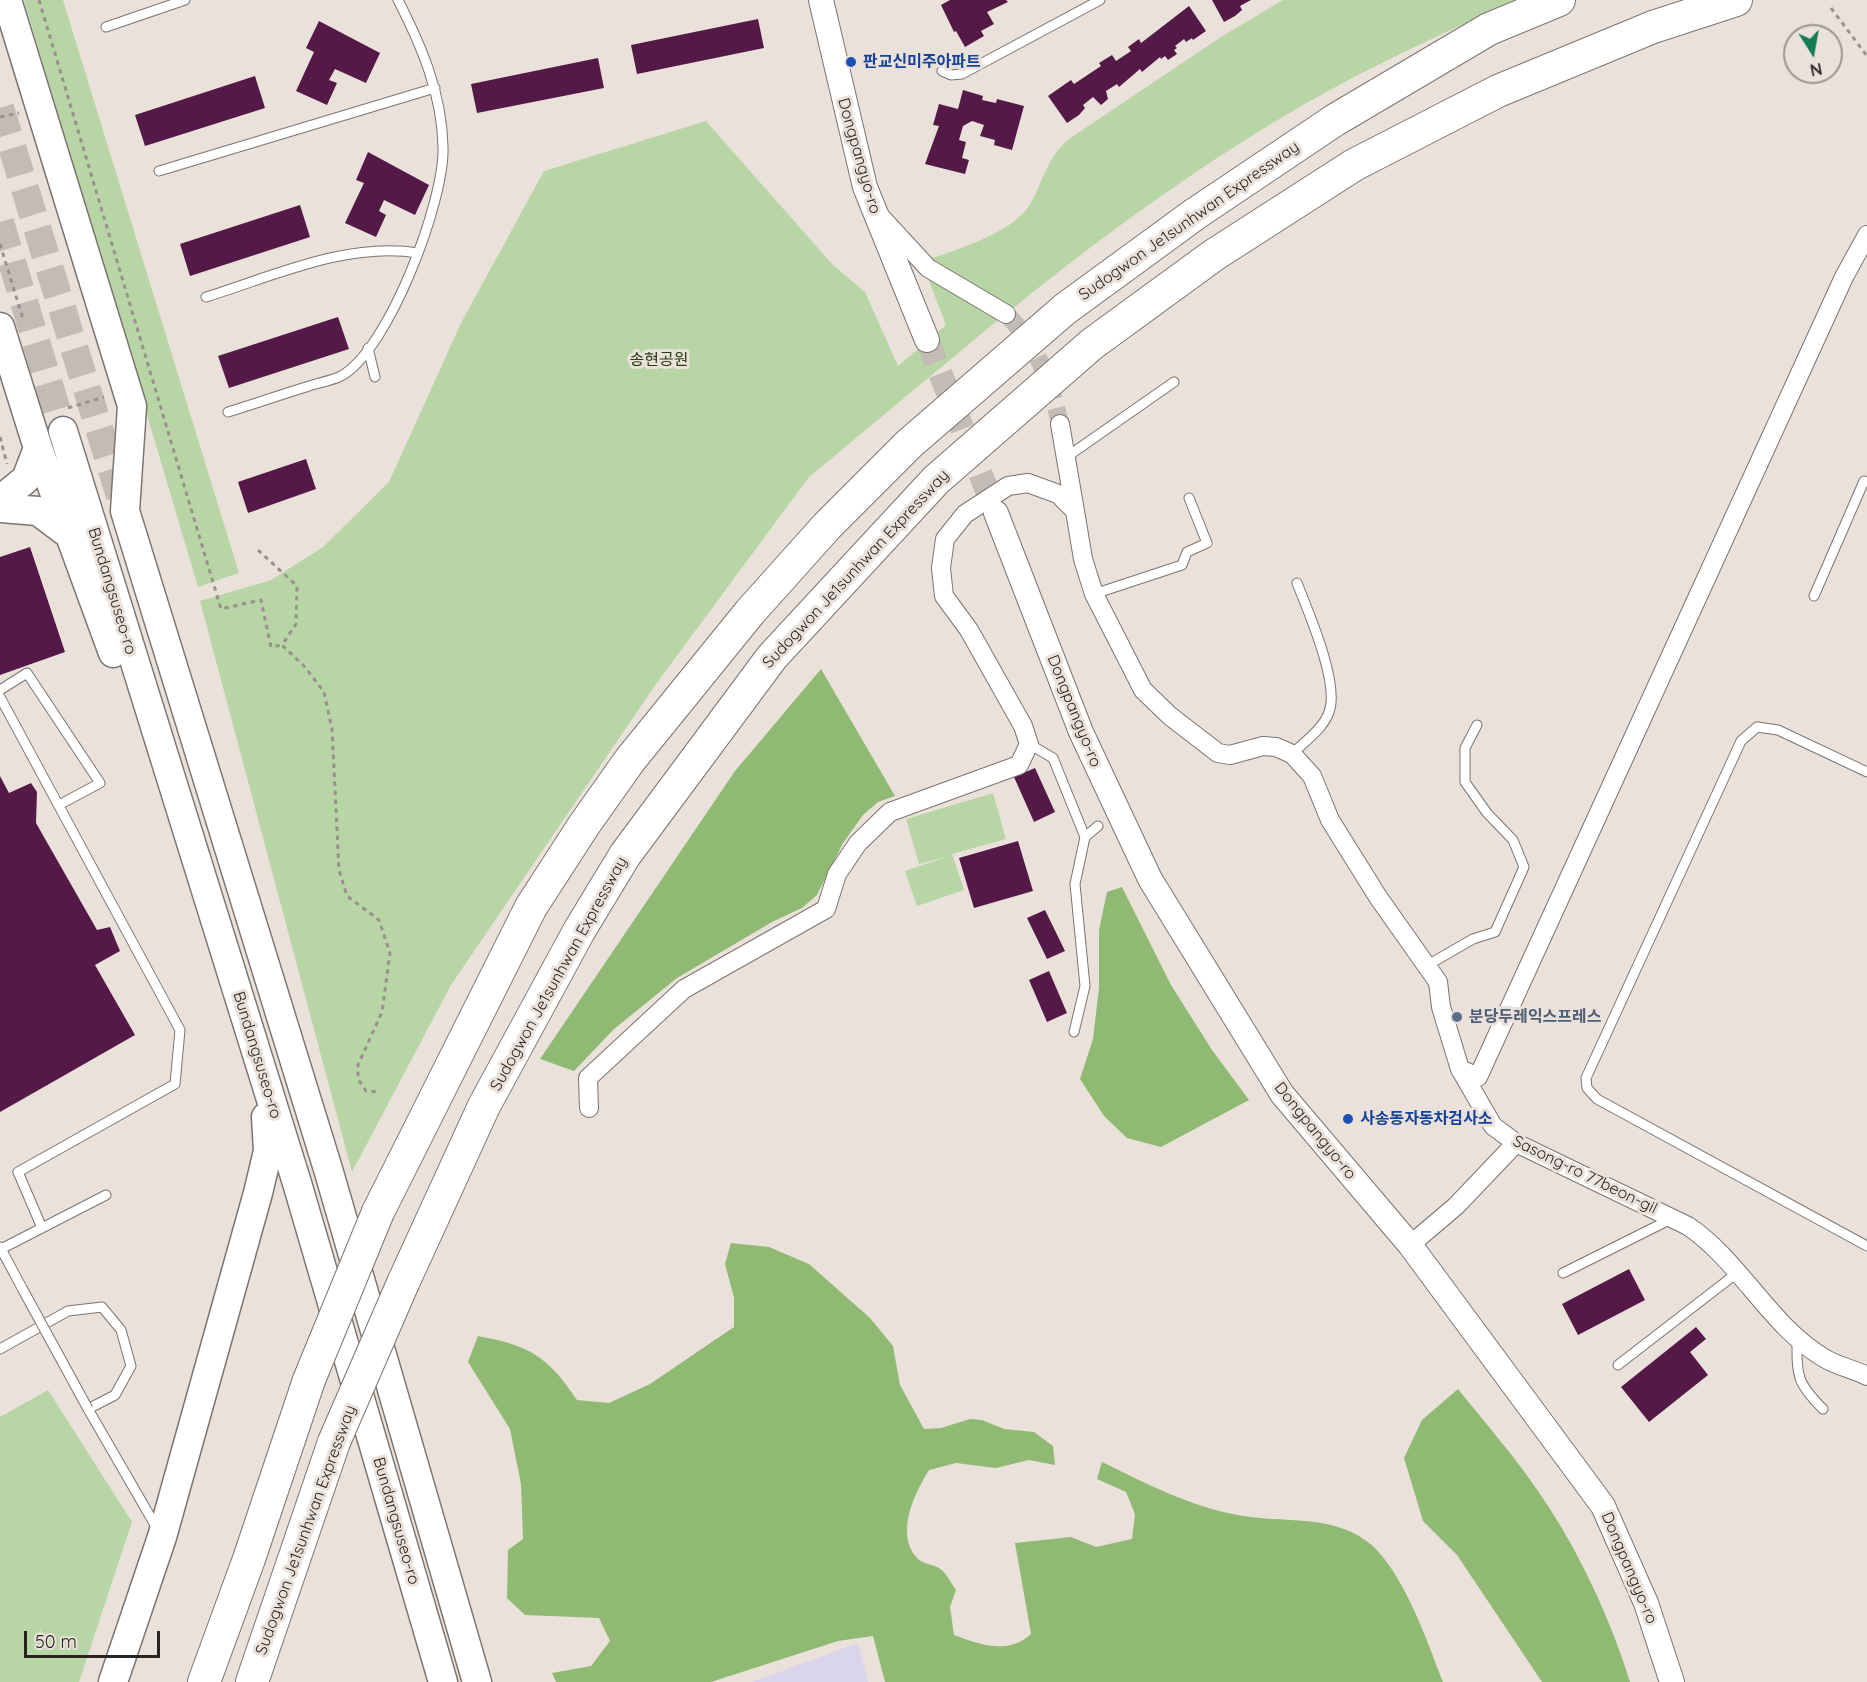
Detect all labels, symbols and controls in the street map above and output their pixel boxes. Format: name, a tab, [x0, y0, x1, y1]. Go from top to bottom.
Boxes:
north arrow	[1783, 24, 1843, 84]
place label: 판교신미주아파트	[863, 52, 981, 72]
marker: 판교신미주아파트	[844, 55, 858, 69]
text: N	[1808, 59, 1824, 81]
street label: Dongpangyo-ro	[833, 96, 885, 216]
street label: Sudogwon Je1sunhwan Expressway	[1075, 137, 1303, 305]
park label: 송현공원	[630, 350, 688, 370]
street label: Sudogwon Je1sunhwan Expressway	[759, 466, 953, 672]
street label: Bundangsuseo-ro	[84, 525, 140, 657]
street label: Dongpangyo-ro	[1043, 652, 1105, 770]
street label: Sudogwon Je1sunhwan Expressway	[486, 854, 632, 1094]
street label: Bundangsuseo-ro	[229, 989, 285, 1121]
place label: 분당두레익스프레스	[1469, 1007, 1601, 1027]
marker: 분당두레익스프레스	[1450, 1010, 1464, 1024]
street label: Dongpangyo-ro	[1270, 1079, 1360, 1183]
place label: 사송동자동차검사소	[1360, 1109, 1492, 1129]
marker: 사송동자동차검사소	[1341, 1112, 1355, 1126]
street label: Sasong-ro 77beon-gil	[1510, 1132, 1660, 1218]
street label: Sudogwon Je1sunhwan Expressway	[252, 1402, 360, 1658]
street label: Bundangsuseo-ro	[369, 1455, 423, 1587]
street label: Dongpangyo-ro	[1597, 1509, 1661, 1627]
scale bar	[27, 1619, 164, 1657]
text: 50 m	[35, 1630, 77, 1653]

